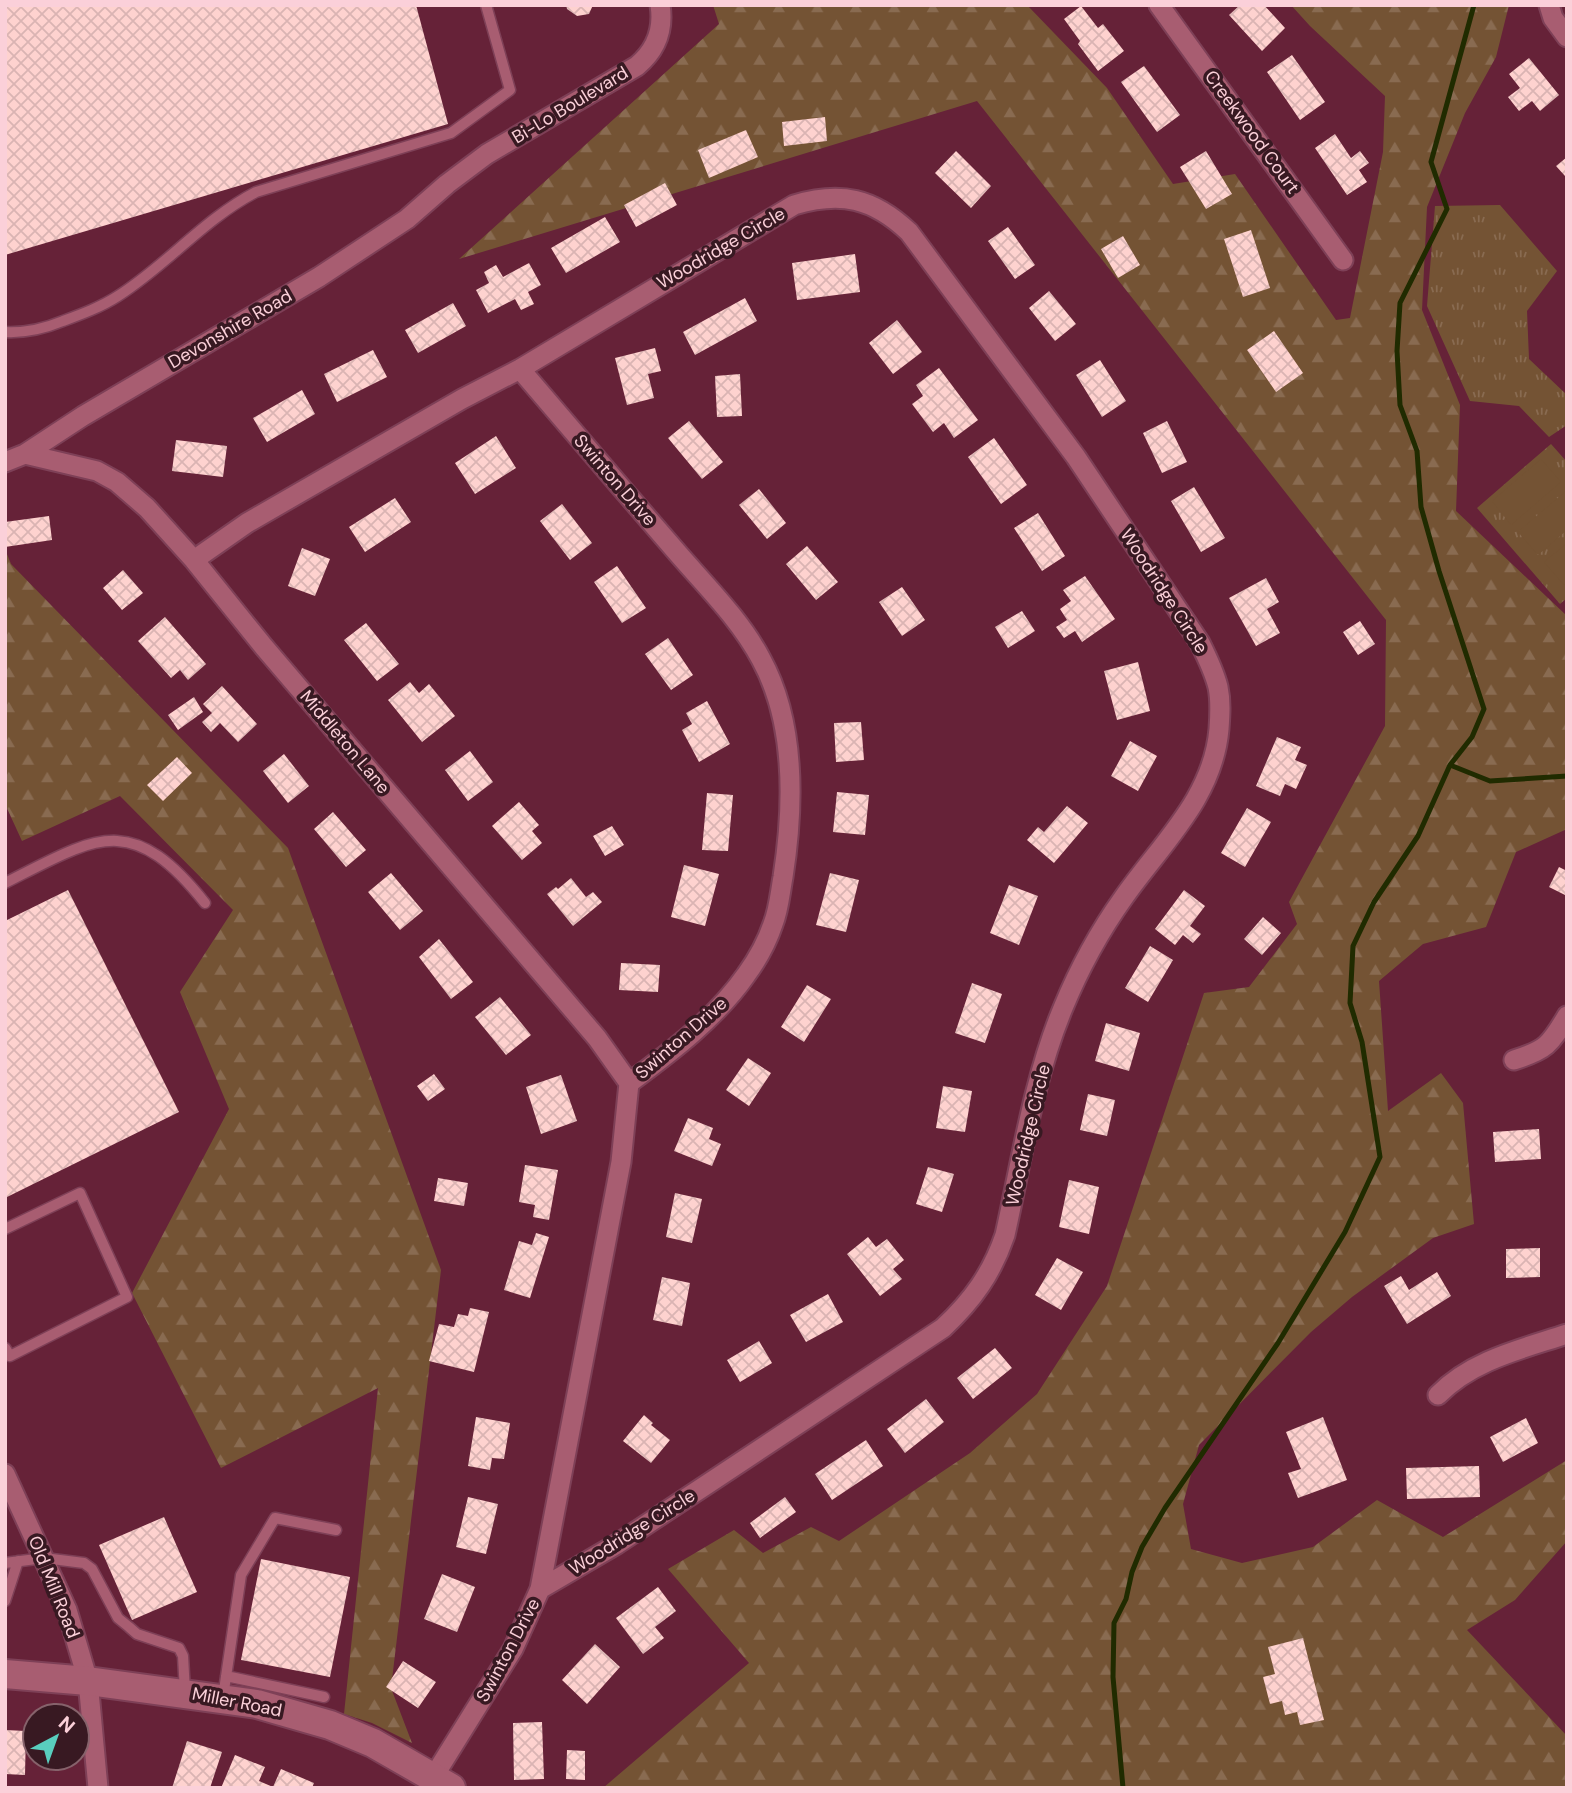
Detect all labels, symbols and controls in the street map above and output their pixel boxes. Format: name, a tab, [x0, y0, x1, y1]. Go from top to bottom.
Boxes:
street label: Bi-Lo Boulevard	[507, 61, 633, 149]
street label: Creekwood Court	[1199, 65, 1305, 199]
street label: Woodridge Circle	[653, 202, 789, 294]
street label: Devonshire Road	[164, 284, 296, 374]
street label: Swinton Drive	[569, 429, 661, 531]
street label: Woodridge Circle	[1115, 524, 1213, 658]
street label: Middleton Lane	[295, 685, 395, 799]
street label: Swinton Drive	[630, 992, 732, 1084]
street label: Woodridge Circle	[1000, 1062, 1056, 1208]
street label: Woodridge Circle	[565, 1484, 699, 1580]
street label: Old Mill Road	[23, 1532, 85, 1642]
street label: Swinton Drive	[471, 1594, 545, 1706]
street label: Miller Road	[190, 1682, 284, 1722]
north arrow	[21, 1702, 91, 1772]
text: N	[53, 1711, 80, 1739]

